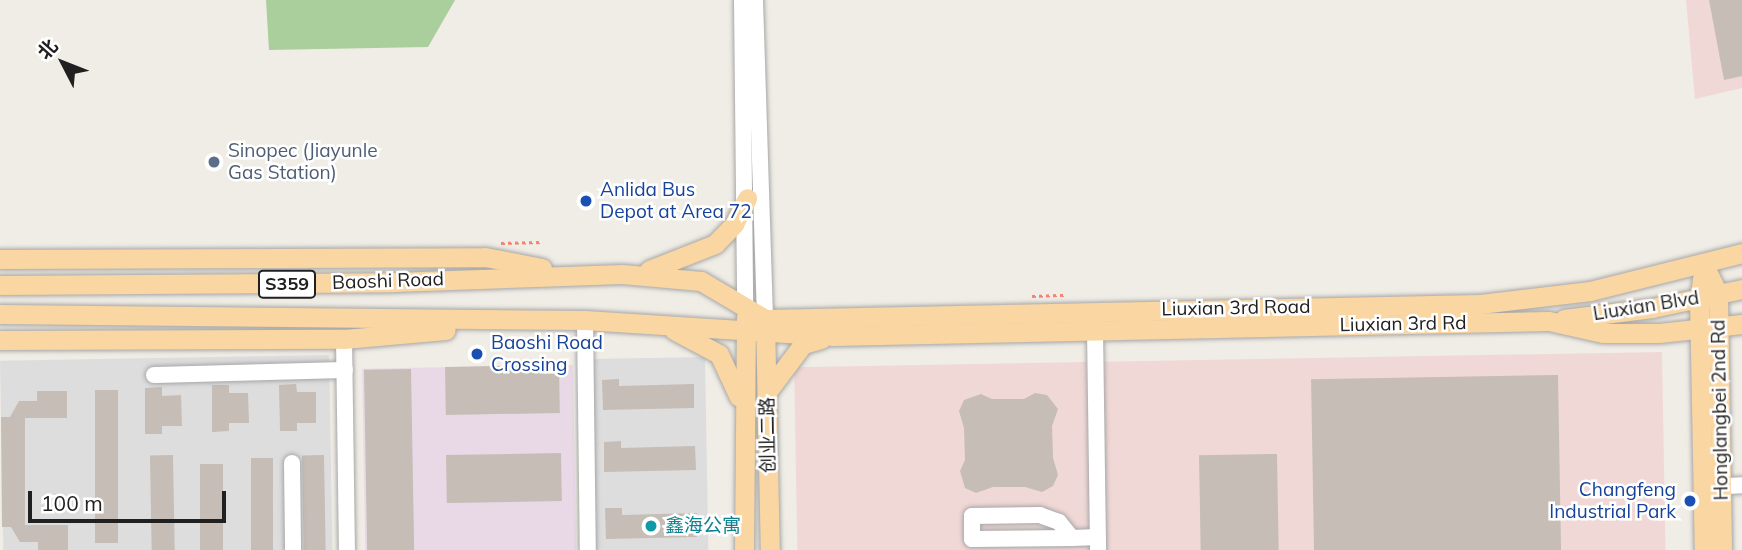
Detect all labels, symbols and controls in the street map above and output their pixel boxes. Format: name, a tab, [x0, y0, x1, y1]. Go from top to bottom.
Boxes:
north arrow	[28, 28, 98, 98]
text: 北	[32, 34, 63, 64]
place label: Sinopec (Jiayunle Gas Station)	[228, 140, 378, 184]
marker: Sinopec (Jiayunle Gas Station)	[206, 154, 222, 170]
place label: Anlida Bus Depot at Area 72	[600, 179, 752, 223]
marker: Anlida Bus Depot at Area 72	[578, 193, 594, 209]
street label: Baoshi Road	[332, 268, 444, 294]
road number: S359	[257, 270, 317, 298]
street label: Liuxian Blvd	[1591, 286, 1701, 326]
street label: Liuxian 3rd Road	[1161, 295, 1311, 321]
street label: Liuxian 3rd Rd	[1339, 311, 1467, 337]
street label: Honglangbei 2nd Rd	[1707, 319, 1733, 501]
place label: Baoshi Road Crossing	[491, 332, 603, 376]
marker: Baoshi Road Crossing	[469, 346, 485, 362]
street label: 创业二路	[756, 397, 780, 473]
scale bar	[32, 476, 229, 520]
place label: Changfeng Industrial Park	[1549, 479, 1676, 523]
text: 100 m	[41, 490, 103, 516]
marker: Changfeng Industrial Park	[1682, 493, 1698, 509]
place label: 鑫海公寓	[665, 515, 741, 537]
marker: 鑫海公寓	[643, 518, 659, 534]

